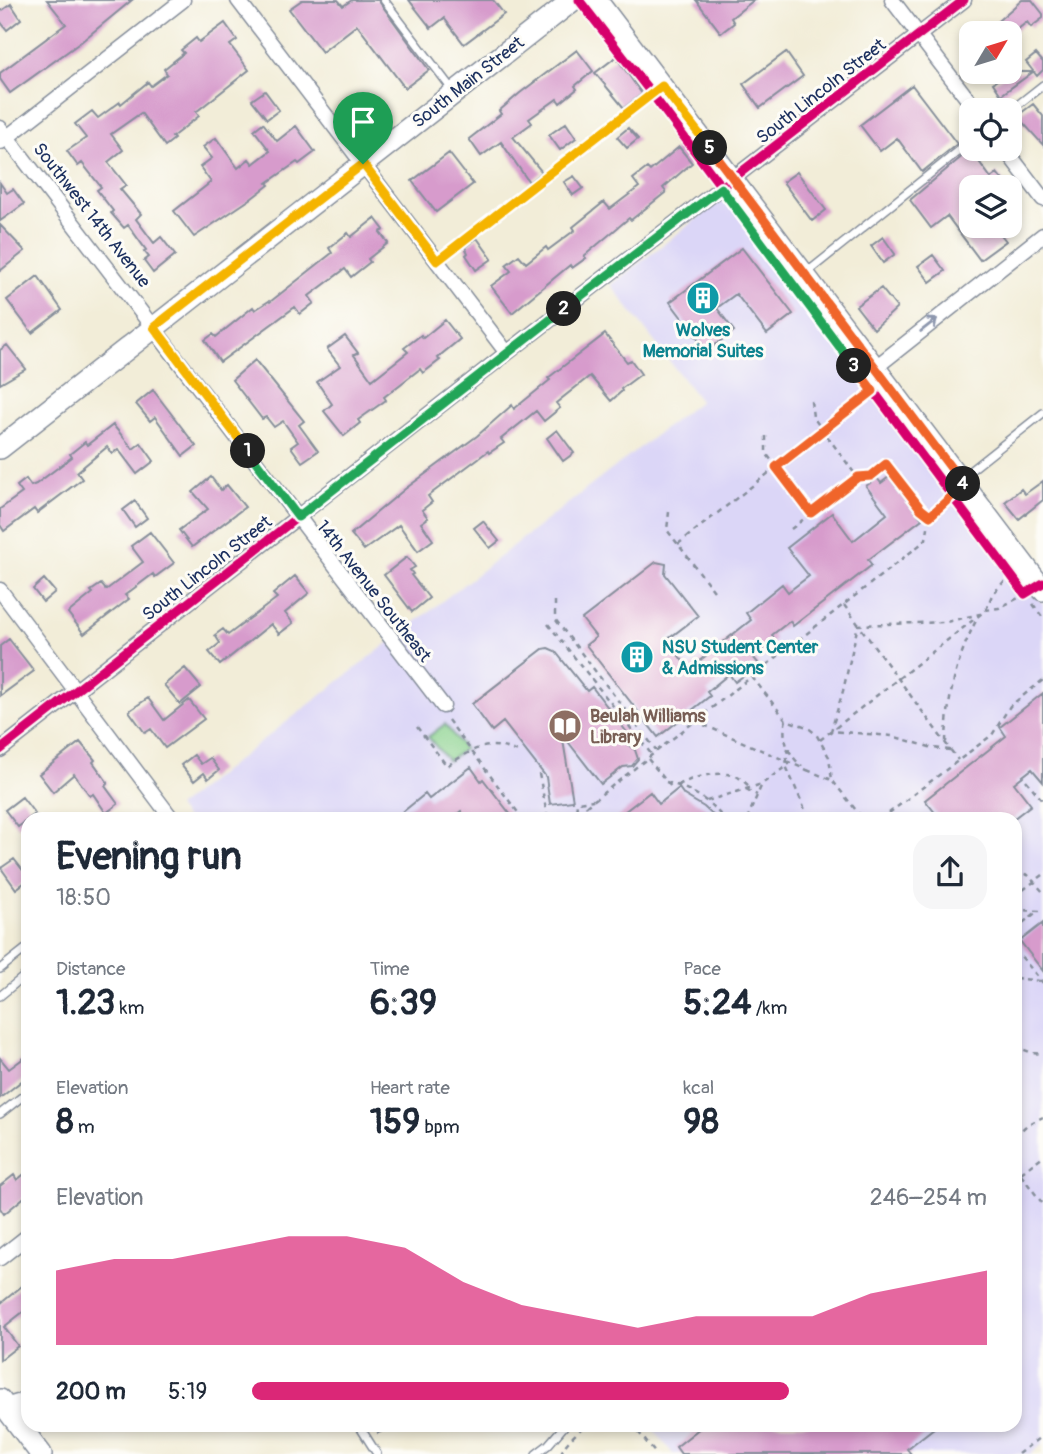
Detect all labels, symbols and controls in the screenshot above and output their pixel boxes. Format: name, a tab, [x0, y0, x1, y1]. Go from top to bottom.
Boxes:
north arrow	[959, 21, 1022, 84]
map controls	[959, 21, 1022, 238]
street label: South Main Street	[408, 31, 530, 133]
street label: South Lincoln Street	[752, 33, 891, 149]
pin	[333, 92, 393, 164]
button: locate	[959, 98, 1022, 161]
icon: arrive	[344, 103, 382, 141]
pin: 5	[692, 130, 728, 166]
text: 5	[704, 135, 715, 159]
street label: Southwest 14th Avenue	[28, 138, 155, 292]
button: layers	[959, 175, 1022, 238]
building icon: Wolves Memorial Suites	[684, 279, 722, 317]
pin: 2	[546, 292, 582, 326]
text: 2	[558, 296, 569, 320]
one-way arrow	[920, 317, 938, 332]
place label: Wolves Memorial Suites	[643, 319, 764, 363]
pin: 3	[836, 348, 872, 384]
text: 3	[848, 353, 859, 377]
pin: 1	[230, 434, 266, 468]
text: 1	[244, 438, 251, 462]
pin: 4	[946, 466, 981, 502]
text: 4	[957, 471, 968, 495]
street label: South Lincoln Street	[138, 510, 277, 626]
street label: 14th Avenue Southeast	[311, 516, 437, 667]
place label: NSU Student Center & Admissions	[662, 636, 819, 680]
building icon: NSU Student Center & Admissions	[618, 638, 656, 676]
place label: Beulah Williams Library	[590, 705, 707, 749]
library icon: Beulah Williams Library	[546, 707, 584, 745]
text: Evening run	[56, 833, 242, 881]
button: share	[913, 835, 987, 909]
text: 18:50	[56, 883, 111, 912]
text: Distance	[56, 957, 125, 981]
text: Time	[370, 957, 409, 981]
text: Pace	[683, 957, 721, 981]
text: 1.23	[56, 981, 115, 1025]
text: 6:39	[370, 981, 437, 1025]
text: 5:24	[683, 981, 752, 1025]
text: km	[115, 996, 144, 1020]
text: /km	[752, 996, 787, 1020]
text: Elevation	[56, 1076, 128, 1100]
text: Heart rate	[370, 1076, 450, 1100]
text: kcal	[683, 1076, 714, 1100]
text: 8	[56, 1100, 74, 1144]
text: 159	[370, 1100, 420, 1144]
text: 98	[683, 1100, 719, 1144]
text: m	[74, 1115, 95, 1139]
text: bpm	[420, 1115, 460, 1139]
text: Elevation	[56, 1183, 144, 1212]
text: 246–254 m	[870, 1183, 987, 1212]
text: 200 m	[56, 1377, 126, 1406]
text: 5:19	[168, 1377, 207, 1406]

